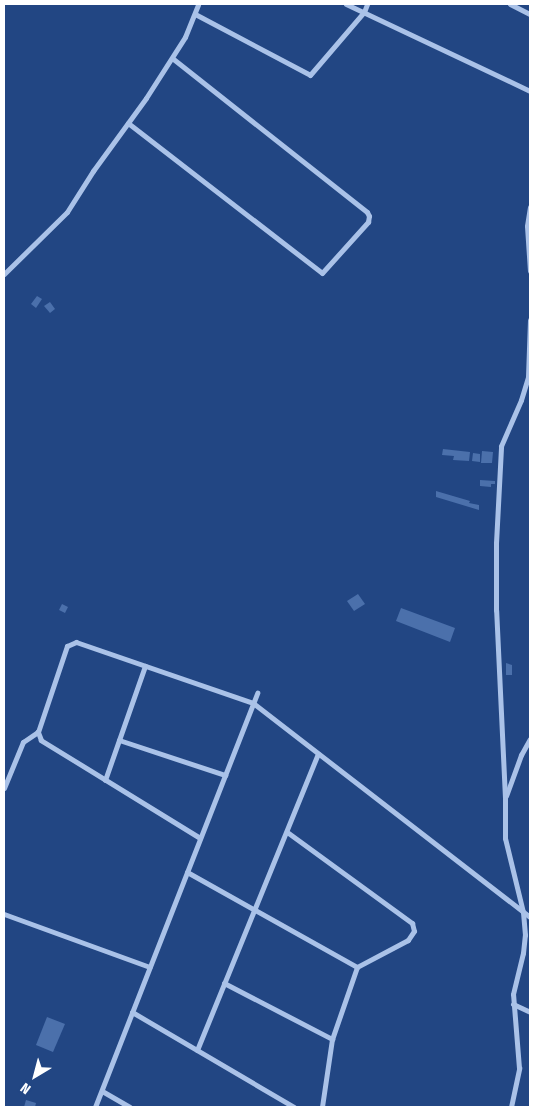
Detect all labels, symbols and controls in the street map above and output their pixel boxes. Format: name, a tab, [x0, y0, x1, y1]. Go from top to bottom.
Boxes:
north arrow	[10, 1051, 60, 1101]
text: N	[17, 1079, 34, 1098]

